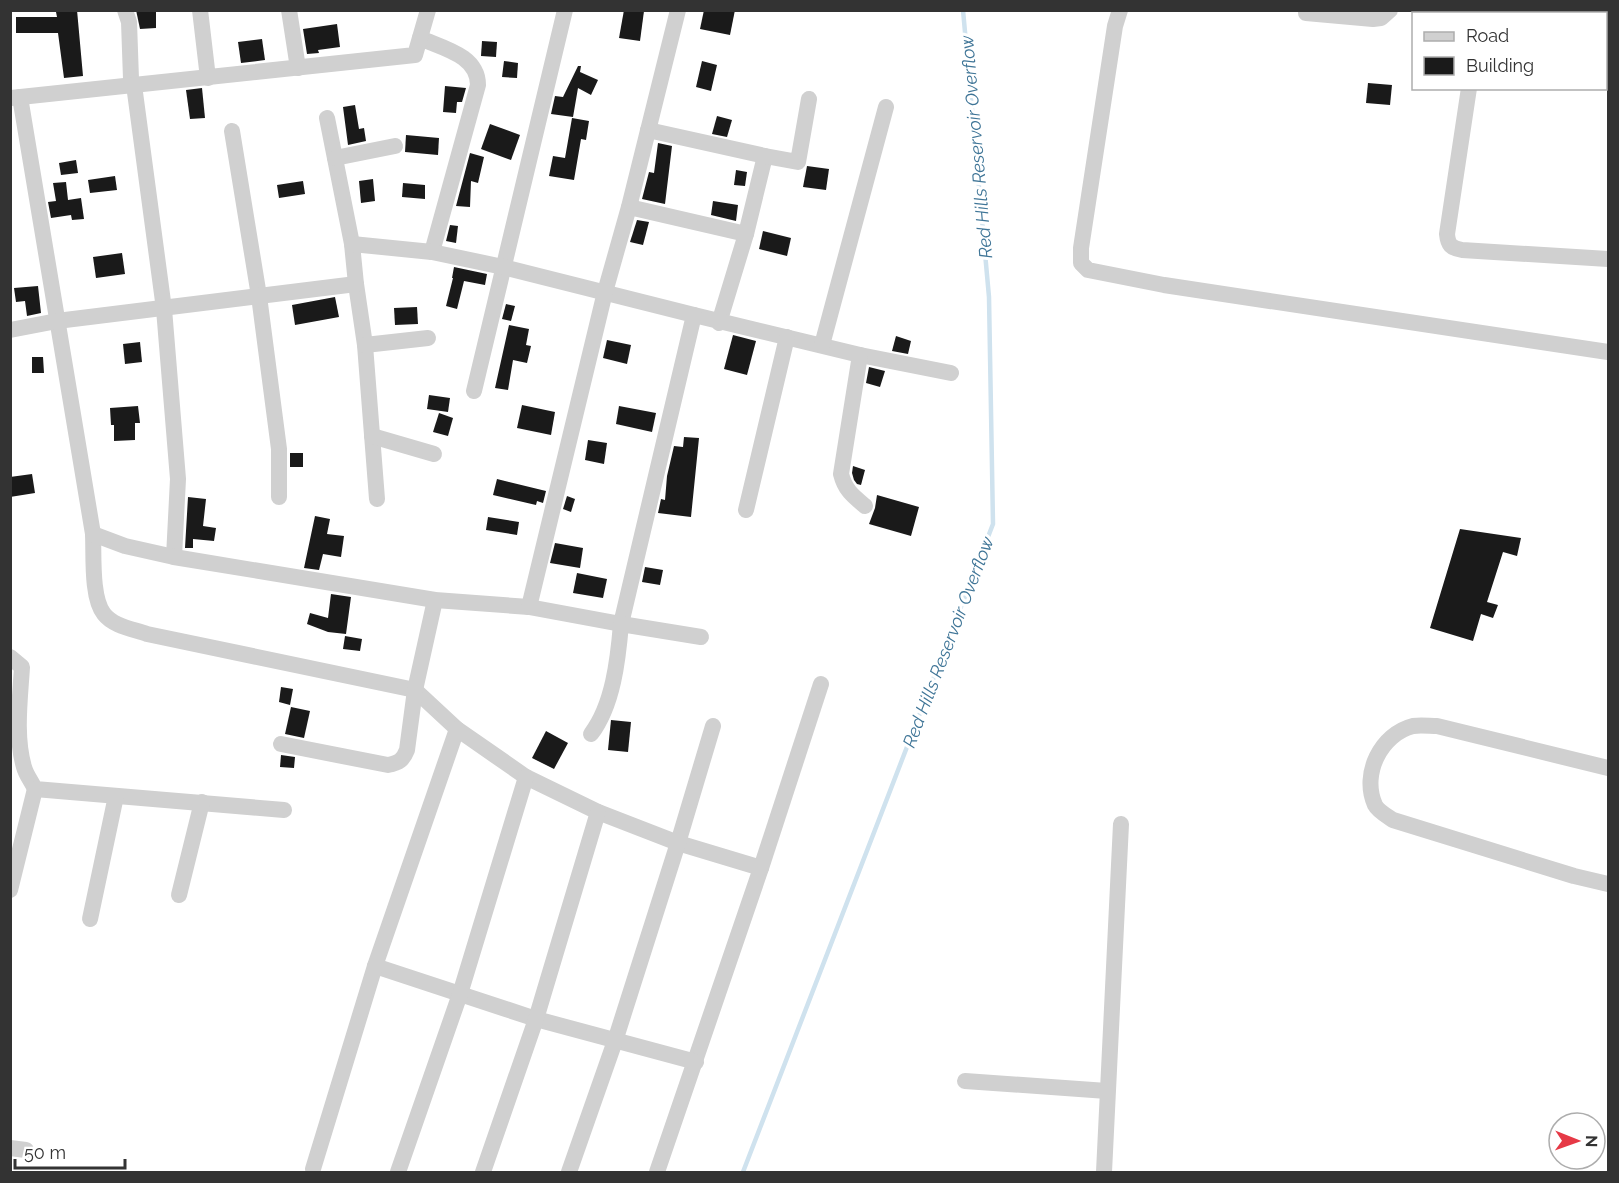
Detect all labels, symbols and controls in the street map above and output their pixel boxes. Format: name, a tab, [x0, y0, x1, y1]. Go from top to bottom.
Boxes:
legend	[1412, 12, 1607, 90]
text: Road	[1466, 25, 1509, 46]
water label: Red Hills Reservoir Overflow	[956, 34, 996, 259]
text: Building	[1466, 55, 1534, 76]
water label: Red Hills Reservoir Overflow	[898, 533, 998, 750]
north arrow	[1547, 1111, 1607, 1171]
scale bar	[15, 1132, 124, 1170]
text: N	[1582, 1135, 1601, 1148]
text: 50 m	[24, 1142, 66, 1163]

